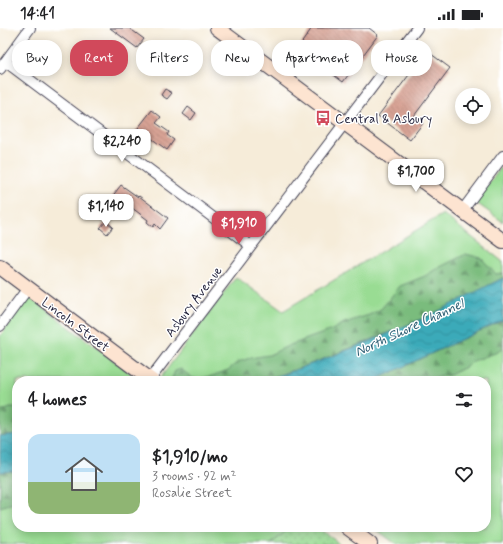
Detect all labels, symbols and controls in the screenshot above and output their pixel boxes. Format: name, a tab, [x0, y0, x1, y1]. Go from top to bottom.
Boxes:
text: 14:41	[20, 4, 55, 24]
chip: Buy	[12, 40, 62, 76]
chip: Rent	[70, 40, 128, 76]
chip: Filters	[136, 40, 203, 76]
chip: New	[211, 40, 264, 76]
chip: Apartment	[272, 40, 363, 76]
chip: House	[371, 40, 432, 76]
map controls	[455, 88, 491, 124]
button: locate	[455, 88, 491, 124]
bus stop icon: Central & Asbury	[314, 109, 332, 127]
place label: Central & Asbury	[335, 111, 432, 128]
pin: $2,240	[89, 129, 155, 163]
text: $2,240	[103, 133, 141, 150]
pin: $1,700	[383, 159, 449, 193]
text: $1,700	[397, 163, 435, 180]
pin: $1,140	[73, 194, 139, 228]
text: $1,140	[88, 198, 124, 215]
pin: $1,910	[206, 211, 272, 245]
text: $1,910	[221, 215, 257, 232]
street label: Asbury Avenue	[162, 263, 226, 341]
street label: Lincoln Street	[38, 294, 112, 356]
water label: North Shore Channel	[352, 294, 469, 361]
text: 4 homes	[28, 389, 87, 411]
icon: filters	[453, 389, 475, 411]
text: $1,910/mo	[152, 446, 228, 468]
icon: home	[60, 450, 108, 498]
icon: heart	[453, 463, 475, 485]
text: 3 rooms · 92 m²	[152, 468, 236, 485]
text: Rosalie Street	[152, 485, 232, 502]

